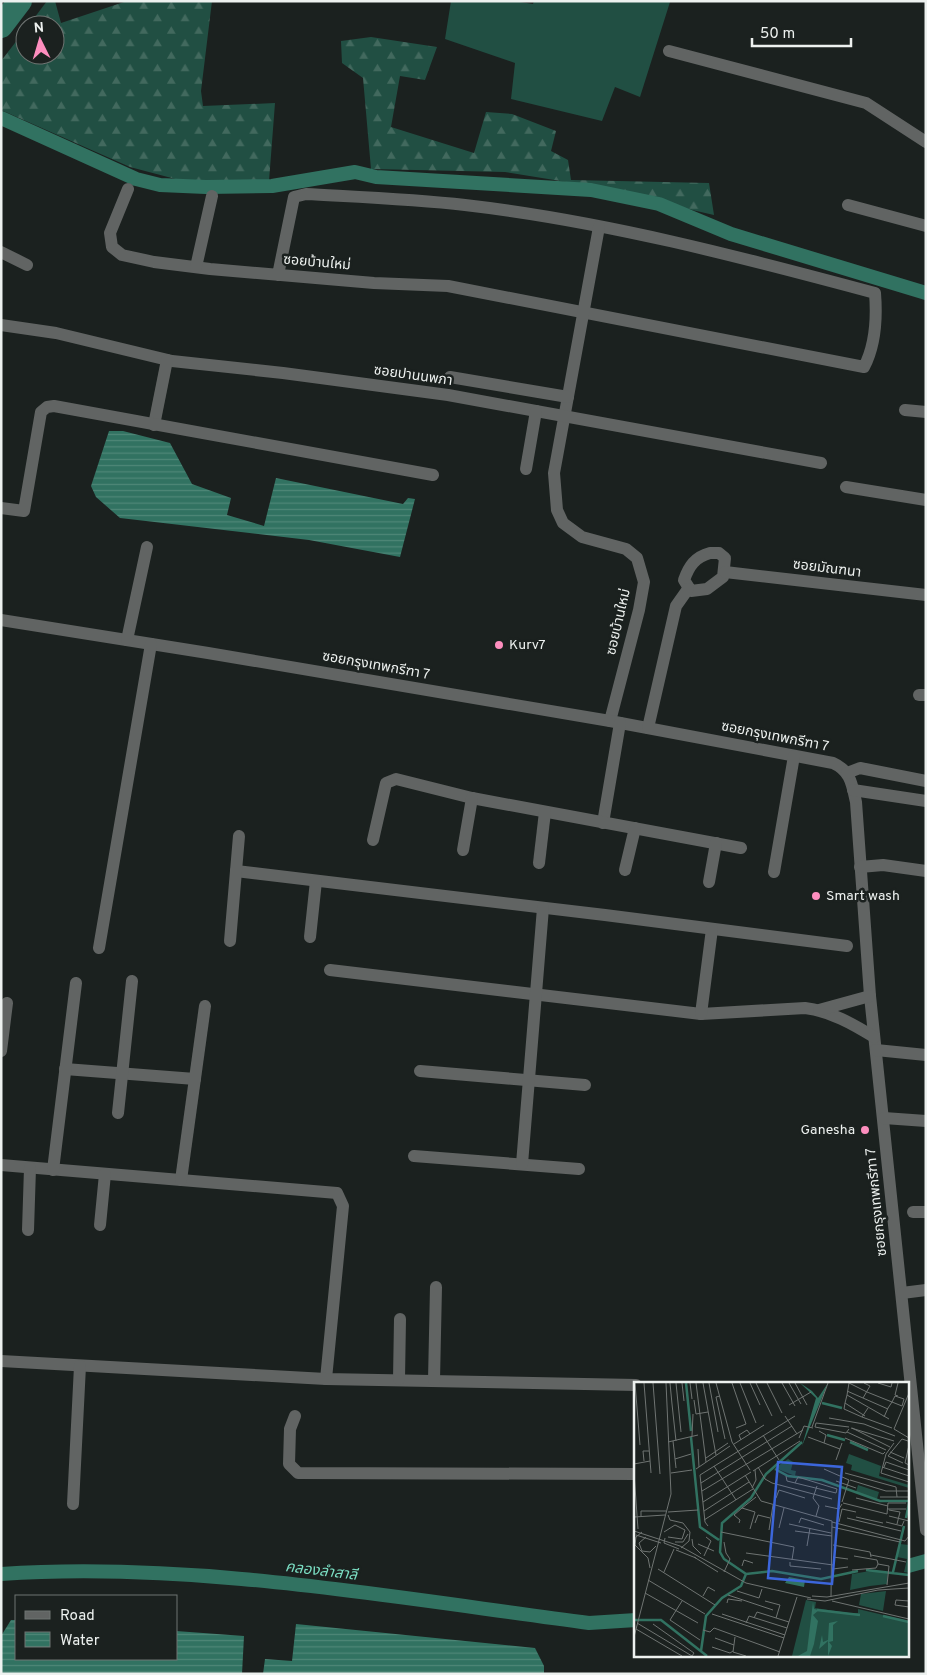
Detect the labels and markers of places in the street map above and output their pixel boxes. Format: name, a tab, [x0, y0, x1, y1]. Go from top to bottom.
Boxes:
place label: Kurv7	[509, 637, 546, 654]
marker: Kurv7	[493, 639, 505, 651]
place label: Smart wash	[826, 888, 900, 905]
marker: Smart wash	[810, 890, 822, 902]
place label: Ganesha	[800, 1122, 855, 1139]
marker: Ganesha	[859, 1124, 871, 1136]

